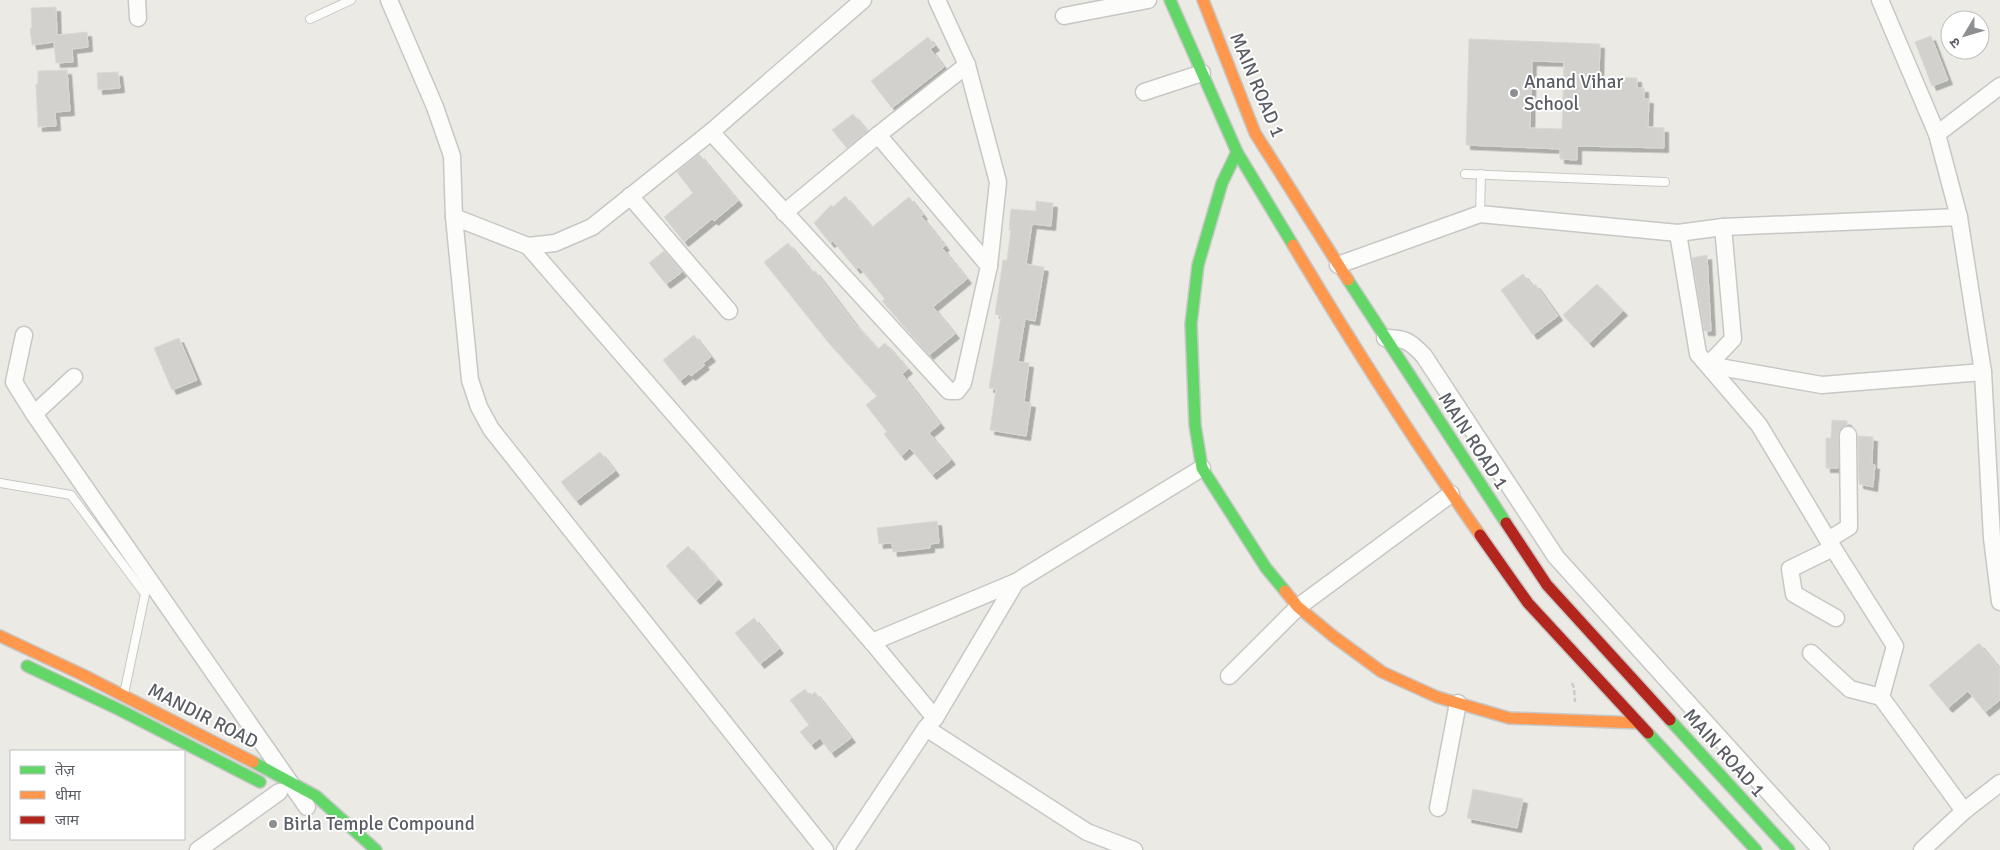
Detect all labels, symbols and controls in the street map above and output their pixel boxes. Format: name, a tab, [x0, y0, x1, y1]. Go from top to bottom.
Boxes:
north arrow	[1940, 10, 1990, 60]
street label: MAIN ROAD 1	[1224, 29, 1290, 141]
text: उ	[1945, 34, 1964, 51]
place label: Anand Vihar School	[1524, 70, 1623, 116]
marker: Anand Vihar School	[1508, 87, 1520, 99]
street label: MAIN ROAD 1	[1433, 388, 1513, 494]
street label: MANDIR ROAD	[144, 678, 262, 754]
street label: MAIN ROAD 1	[1678, 704, 1770, 802]
legend	[10, 750, 185, 840]
text: तेज़	[55, 761, 76, 779]
text: धीमा	[55, 786, 82, 804]
text: जाम	[55, 811, 80, 829]
place label: Birla Temple Compound	[283, 812, 475, 836]
marker: Birla Temple Compound	[267, 818, 279, 830]

